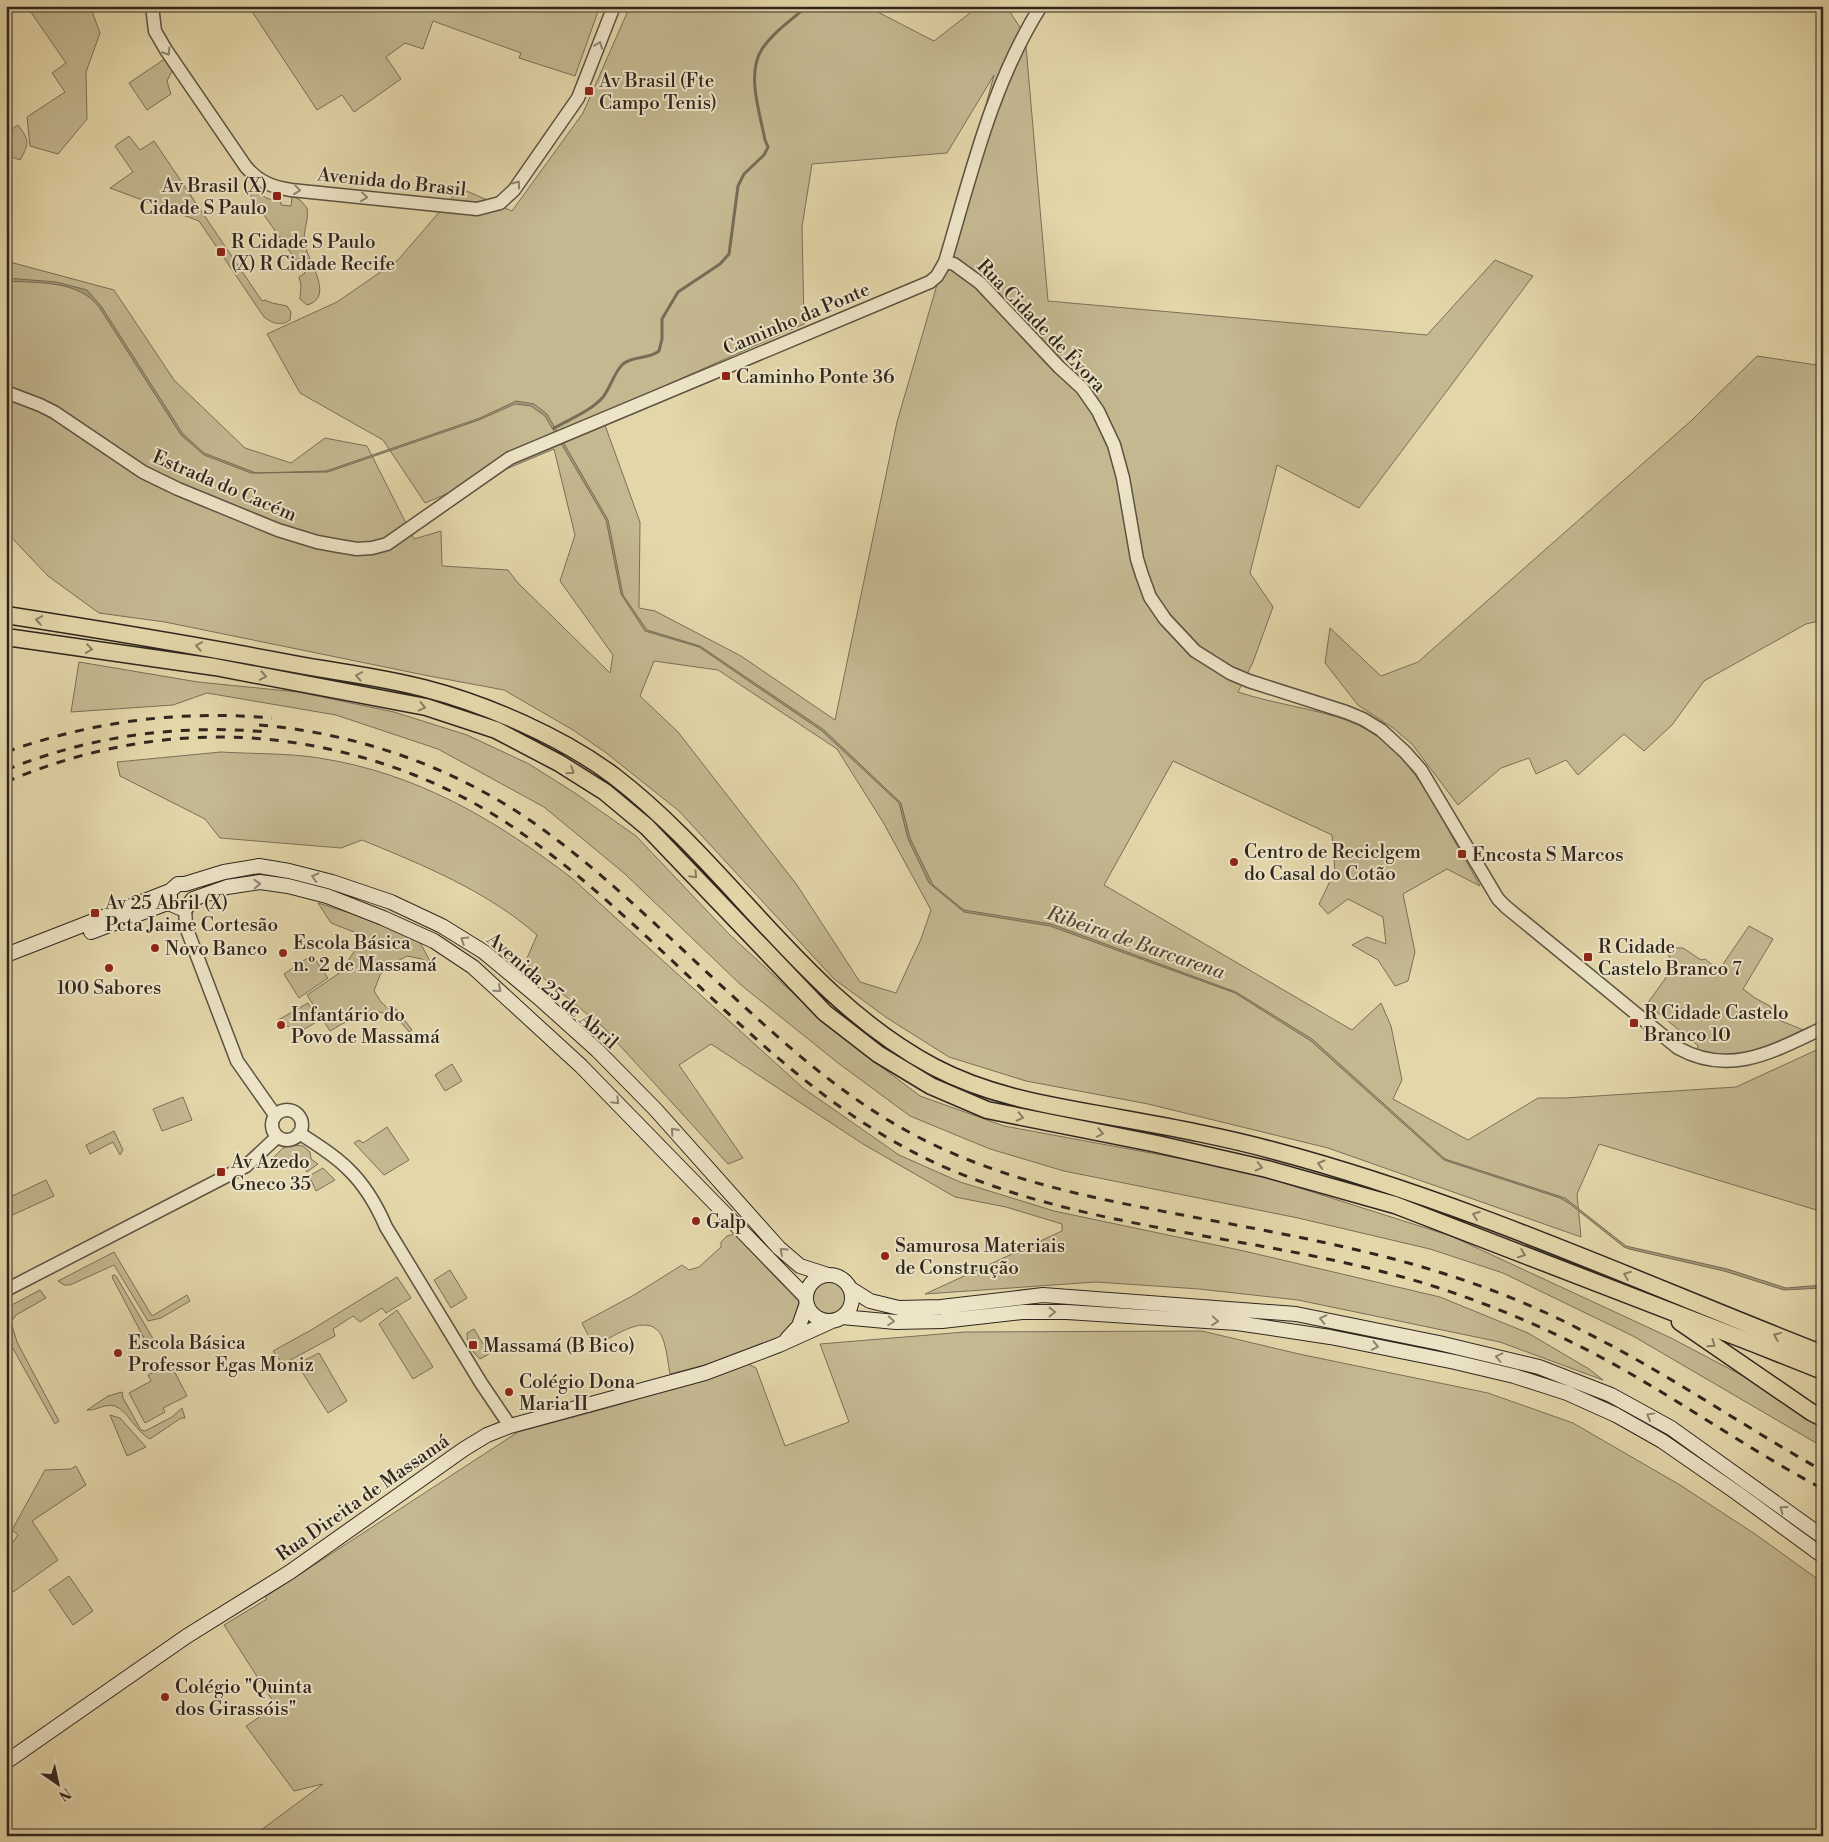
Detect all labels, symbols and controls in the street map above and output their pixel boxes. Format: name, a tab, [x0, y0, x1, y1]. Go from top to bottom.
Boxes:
one-way arrow	[593, 41, 603, 50]
one-way arrow	[161, 46, 170, 55]
place label: Av Brasil (Fte Campo Tenis)	[598, 69, 717, 115]
marker: Av Brasil (Fte Campo Tenis)	[583, 85, 595, 97]
street label: Avenida do Brasil	[315, 162, 468, 202]
place label: Av Brasil (X) Cidade S Paulo	[139, 174, 267, 220]
one-way arrow	[512, 181, 520, 190]
one-way arrow	[293, 184, 301, 195]
marker: Av Brasil (X) Cidade S Paulo	[271, 190, 283, 202]
one-way arrow	[361, 192, 369, 203]
place label: R Cidade S Paulo (X) R Cidade Recife	[231, 230, 395, 276]
marker: R Cidade S Paulo (X) R Cidade Recife	[215, 246, 227, 258]
street label: Rua Cidade de Évora	[972, 253, 1112, 398]
street label: Caminho da Ponte	[719, 277, 873, 361]
place label: Caminho Ponte 36	[736, 365, 895, 389]
marker: Caminho Ponte 36	[720, 370, 732, 382]
street label: Estrada do Cacém	[149, 445, 301, 527]
one-way arrow	[34, 616, 43, 626]
one-way arrow	[195, 641, 204, 651]
one-way arrow	[85, 643, 93, 654]
one-way arrow	[258, 671, 267, 681]
one-way arrow	[354, 671, 363, 681]
one-way arrow	[418, 701, 427, 712]
one-way arrow	[565, 764, 574, 774]
place label: Centro de Reciclgem do Casal do Cotão	[1244, 840, 1421, 886]
place label: Encosta S Marcos	[1472, 843, 1624, 867]
marker: Encosta S Marcos	[1456, 848, 1468, 860]
marker: Centro de Reciclgem do Casal do Cotão	[1228, 856, 1240, 868]
one-way arrow	[688, 870, 697, 879]
one-way arrow	[310, 872, 319, 883]
one-way arrow	[253, 878, 261, 889]
place label: Av 25 Abril (X) Pcta Jaime Cortesão	[104, 891, 278, 937]
water label: Ribeira de Barcarena	[1042, 901, 1229, 986]
marker: Av 25 Abril (X) Pcta Jaime Cortesão	[89, 907, 101, 919]
street label: Avenida 25 de Abril	[481, 926, 623, 1055]
place label: Escola Básica n.º 2 de Massamá	[293, 931, 437, 977]
place label: R Cidade Castelo Branco 7	[1598, 935, 1742, 981]
place label: Novo Banco	[165, 937, 267, 961]
one-way arrow	[460, 937, 469, 946]
marker: Novo Banco	[149, 942, 161, 954]
marker: Escola Básica n.º 2 de Massamá	[277, 947, 289, 959]
marker: R Cidade Castelo Branco 7	[1582, 951, 1594, 963]
marker: 100 Sabores	[103, 962, 115, 974]
place label: 100 Sabores	[57, 976, 161, 1000]
one-way arrow	[492, 983, 501, 992]
place label: R Cidade Castelo Branco 10	[1643, 1001, 1789, 1047]
place label: Infantário do Povo de Massamá	[291, 1003, 440, 1049]
marker: R Cidade Castelo Branco 10	[1628, 1017, 1640, 1029]
marker: Infantário do Povo de Massamá	[275, 1019, 287, 1031]
one-way arrow	[610, 1095, 619, 1104]
one-way arrow	[1015, 1111, 1024, 1122]
one-way arrow	[671, 1127, 680, 1136]
one-way arrow	[1096, 1127, 1105, 1138]
place label: Av Azedo Gneco 35	[230, 1150, 311, 1196]
one-way arrow	[1318, 1160, 1326, 1170]
one-way arrow	[1254, 1161, 1263, 1172]
marker: Av Azedo Gneco 35	[215, 1166, 227, 1178]
place label: Galp	[706, 1210, 746, 1234]
one-way arrow	[1472, 1211, 1480, 1221]
marker: Galp	[690, 1215, 702, 1227]
place label: Samurosa Materiais de Construção	[895, 1234, 1065, 1280]
one-way arrow	[780, 1248, 789, 1257]
one-way arrow	[1518, 1248, 1526, 1258]
marker: Samurosa Materiais de Construção	[879, 1250, 891, 1262]
one-way arrow	[1623, 1271, 1632, 1281]
one-way arrow	[1049, 1307, 1057, 1317]
one-way arrow	[1319, 1315, 1328, 1325]
one-way arrow	[887, 1316, 895, 1327]
one-way arrow	[1211, 1316, 1219, 1327]
place label: Escola Básica Professor Egas Moniz	[128, 1331, 314, 1377]
one-way arrow	[1774, 1331, 1782, 1341]
place label: Massamá (B Bico)	[483, 1334, 635, 1358]
one-way arrow	[1706, 1338, 1715, 1347]
marker: Massamá (B Bico)	[467, 1339, 479, 1351]
one-way arrow	[1371, 1340, 1380, 1350]
marker: Escola Básica Professor Egas Moniz	[112, 1347, 124, 1359]
one-way arrow	[1495, 1352, 1504, 1363]
place label: Colégio Dona Maria II	[519, 1370, 635, 1416]
marker: Colégio Dona Maria II	[503, 1386, 515, 1398]
one-way arrow	[1646, 1412, 1655, 1422]
street label: Rua Direita de Massamá	[271, 1429, 454, 1567]
one-way arrow	[1779, 1506, 1789, 1515]
place label: Colégio "Quinta dos Girassóis"	[175, 1675, 312, 1721]
marker: Colégio "Quinta dos Girassóis"	[159, 1691, 171, 1703]
north arrow	[32, 1760, 82, 1810]
text: N	[55, 1783, 74, 1805]

